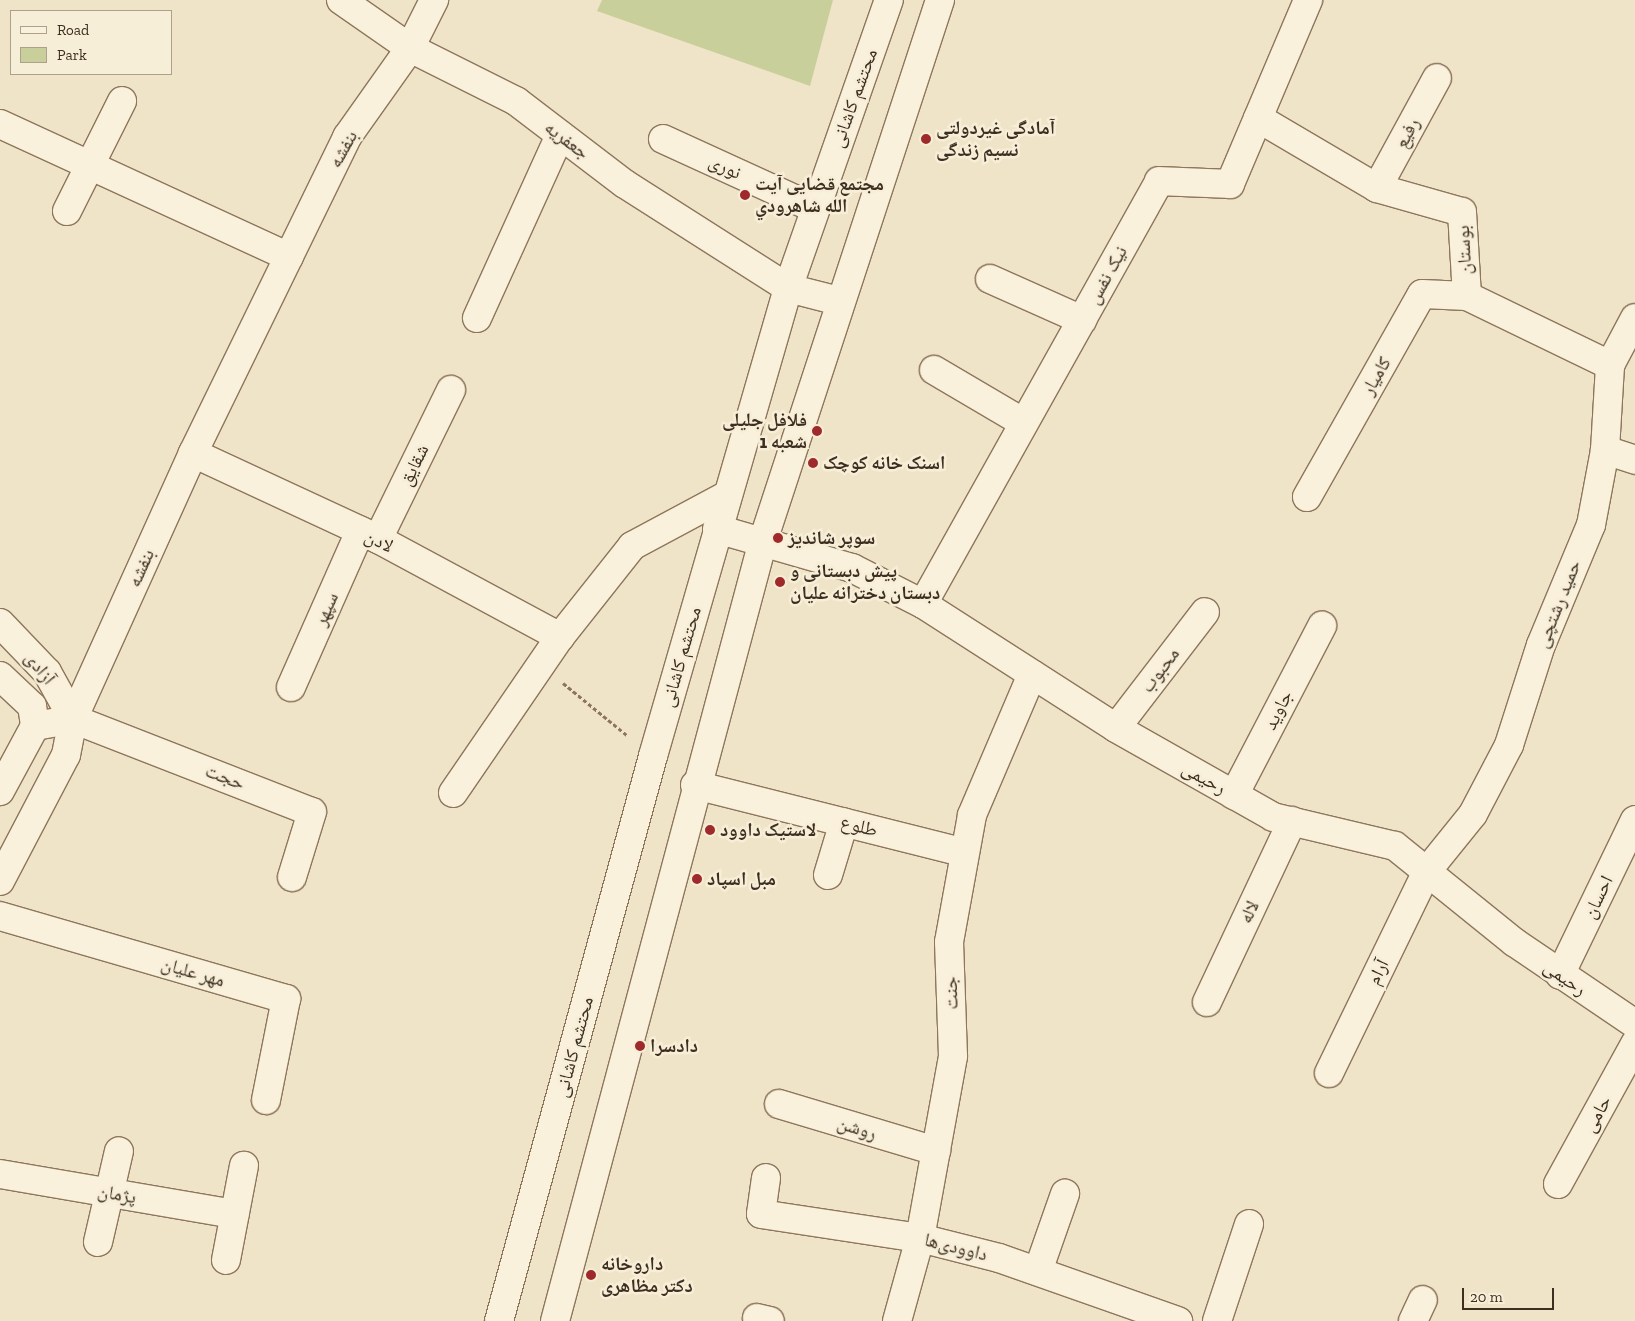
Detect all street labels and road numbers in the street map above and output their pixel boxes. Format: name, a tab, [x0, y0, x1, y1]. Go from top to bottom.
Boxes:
street label: محتشم کاشانی	[826, 46, 882, 150]
street label: رفیع	[1390, 114, 1424, 152]
street label: جعفریه	[540, 116, 594, 164]
street label: بنفشه	[324, 126, 362, 172]
street label: نوری	[705, 150, 745, 184]
street label: بوستان	[1451, 225, 1477, 275]
street label: نیک نفس	[1082, 242, 1132, 308]
street label: کامیار	[1356, 353, 1396, 399]
street label: شقایق	[394, 441, 434, 489]
street label: لادن	[361, 524, 397, 558]
street label: بنفشه	[123, 545, 159, 591]
street label: حمید رشتچی	[1530, 557, 1586, 651]
street label: سپهر	[309, 589, 343, 629]
street label: محتشم کاشانی	[656, 604, 706, 710]
street label: محبوب	[1136, 643, 1184, 697]
street label: آزادی	[20, 647, 60, 689]
street label: جاوید	[1258, 686, 1298, 734]
street label: رحیمی	[1178, 757, 1230, 799]
street label: حجت	[202, 759, 248, 795]
street label: طلوع	[838, 810, 880, 842]
street label: احسان	[1578, 872, 1618, 922]
street label: لاله	[1234, 897, 1264, 927]
street label: مهر علیان	[159, 952, 227, 992]
street label: آرام	[1362, 955, 1394, 989]
street label: رحیمی	[1539, 955, 1591, 1001]
street label: جنت	[939, 976, 963, 1010]
street label: محتشم کاشانی	[550, 994, 598, 1100]
street label: حامی	[1578, 1092, 1616, 1136]
street label: روشن	[835, 1111, 879, 1145]
street label: پژمان	[96, 1179, 138, 1209]
street label: داوودی‌ها	[922, 1228, 990, 1266]

